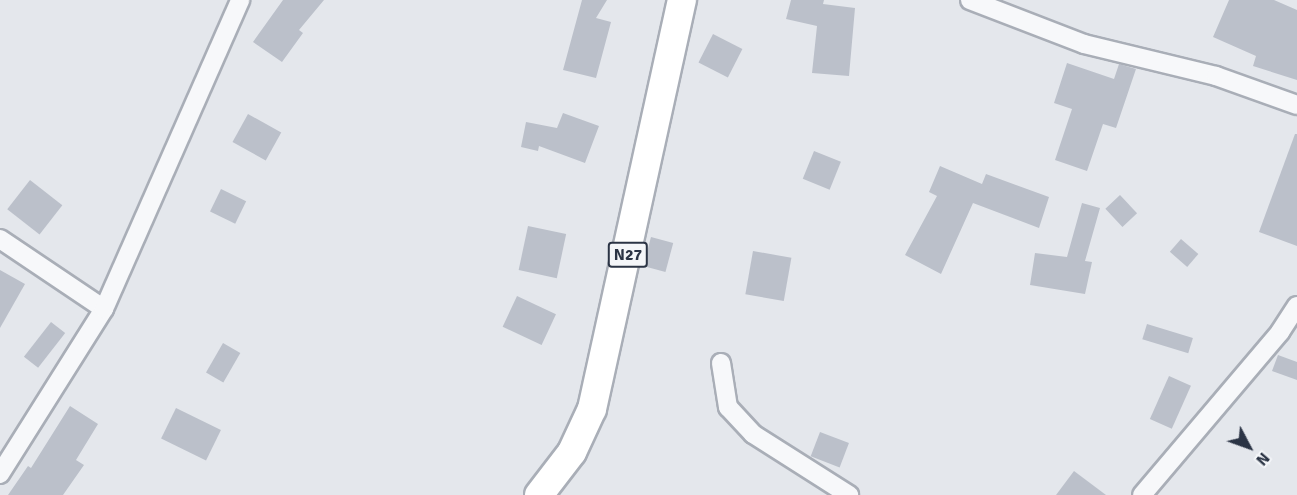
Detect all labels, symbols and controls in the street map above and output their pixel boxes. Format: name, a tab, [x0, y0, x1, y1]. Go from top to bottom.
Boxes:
road number: N27	[607, 242, 649, 268]
north arrow	[1219, 417, 1279, 477]
text: N	[1251, 448, 1274, 470]

